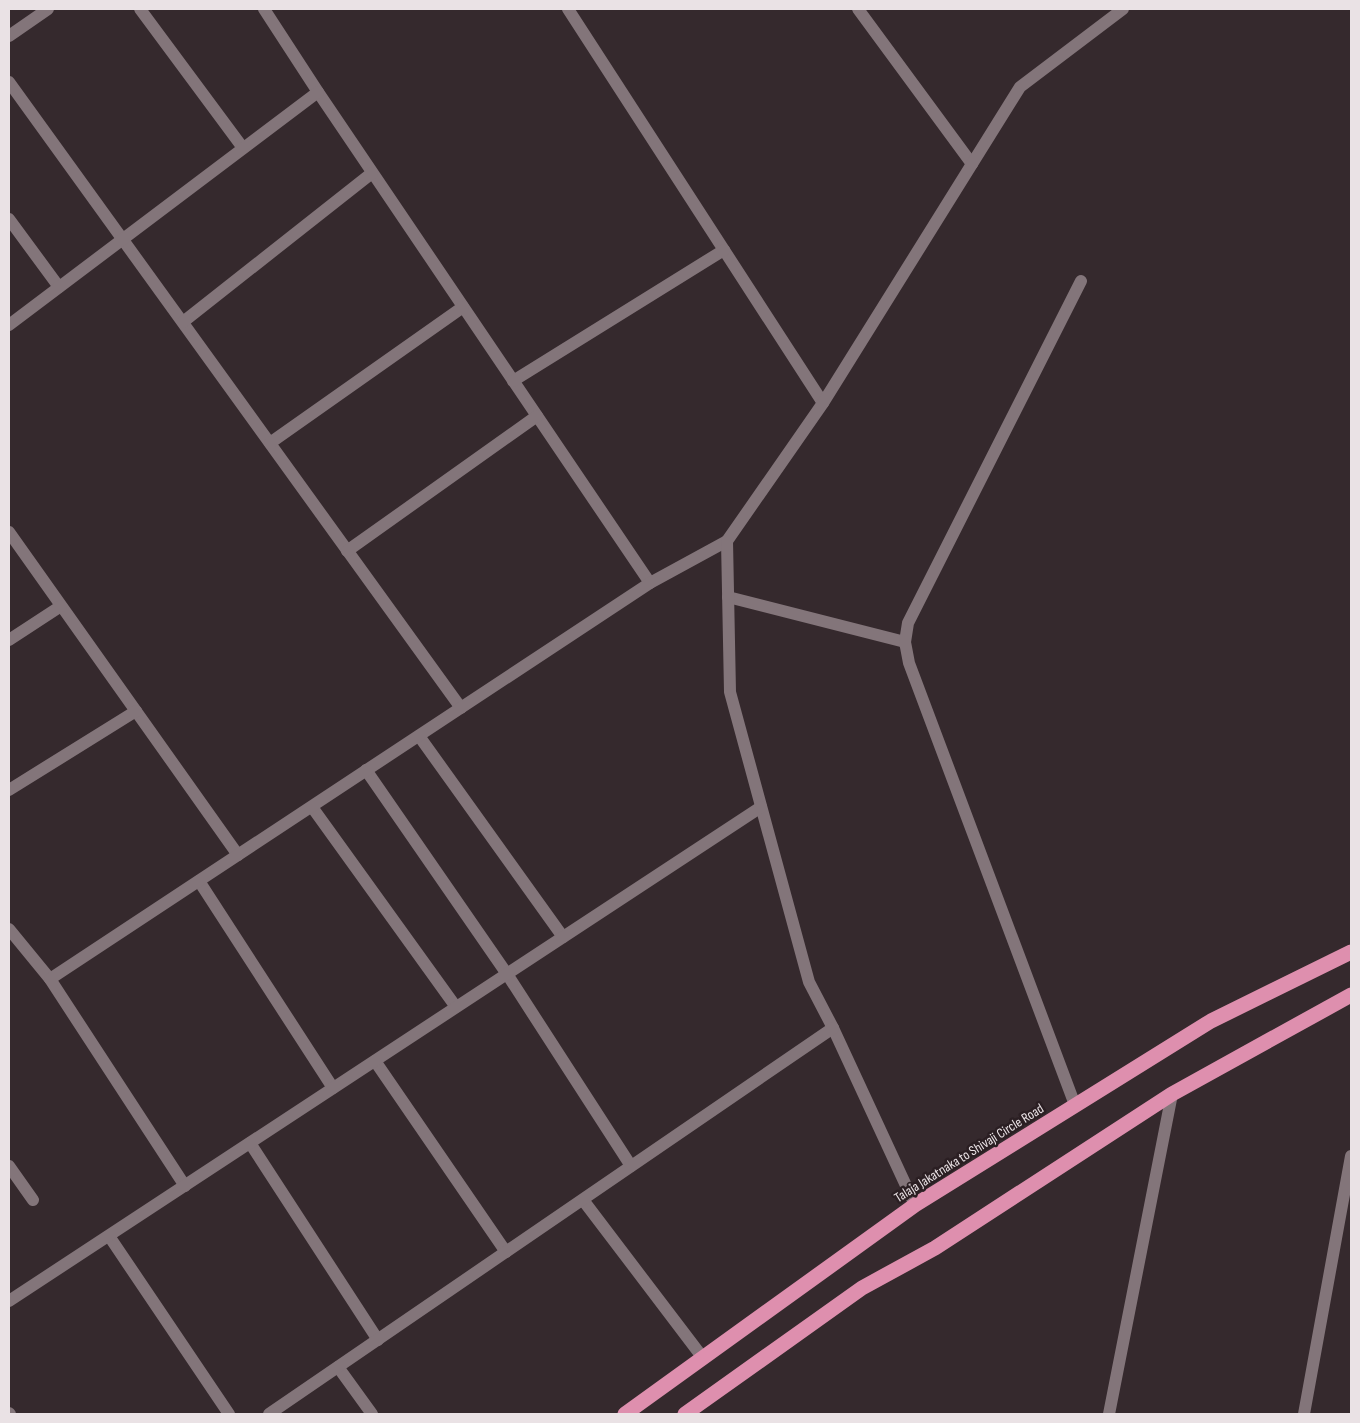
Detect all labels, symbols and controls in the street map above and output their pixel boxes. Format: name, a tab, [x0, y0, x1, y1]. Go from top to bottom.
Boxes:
street label: Talaja Jakatnaka to Shivaji Circle Road	[891, 1100, 1047, 1206]

